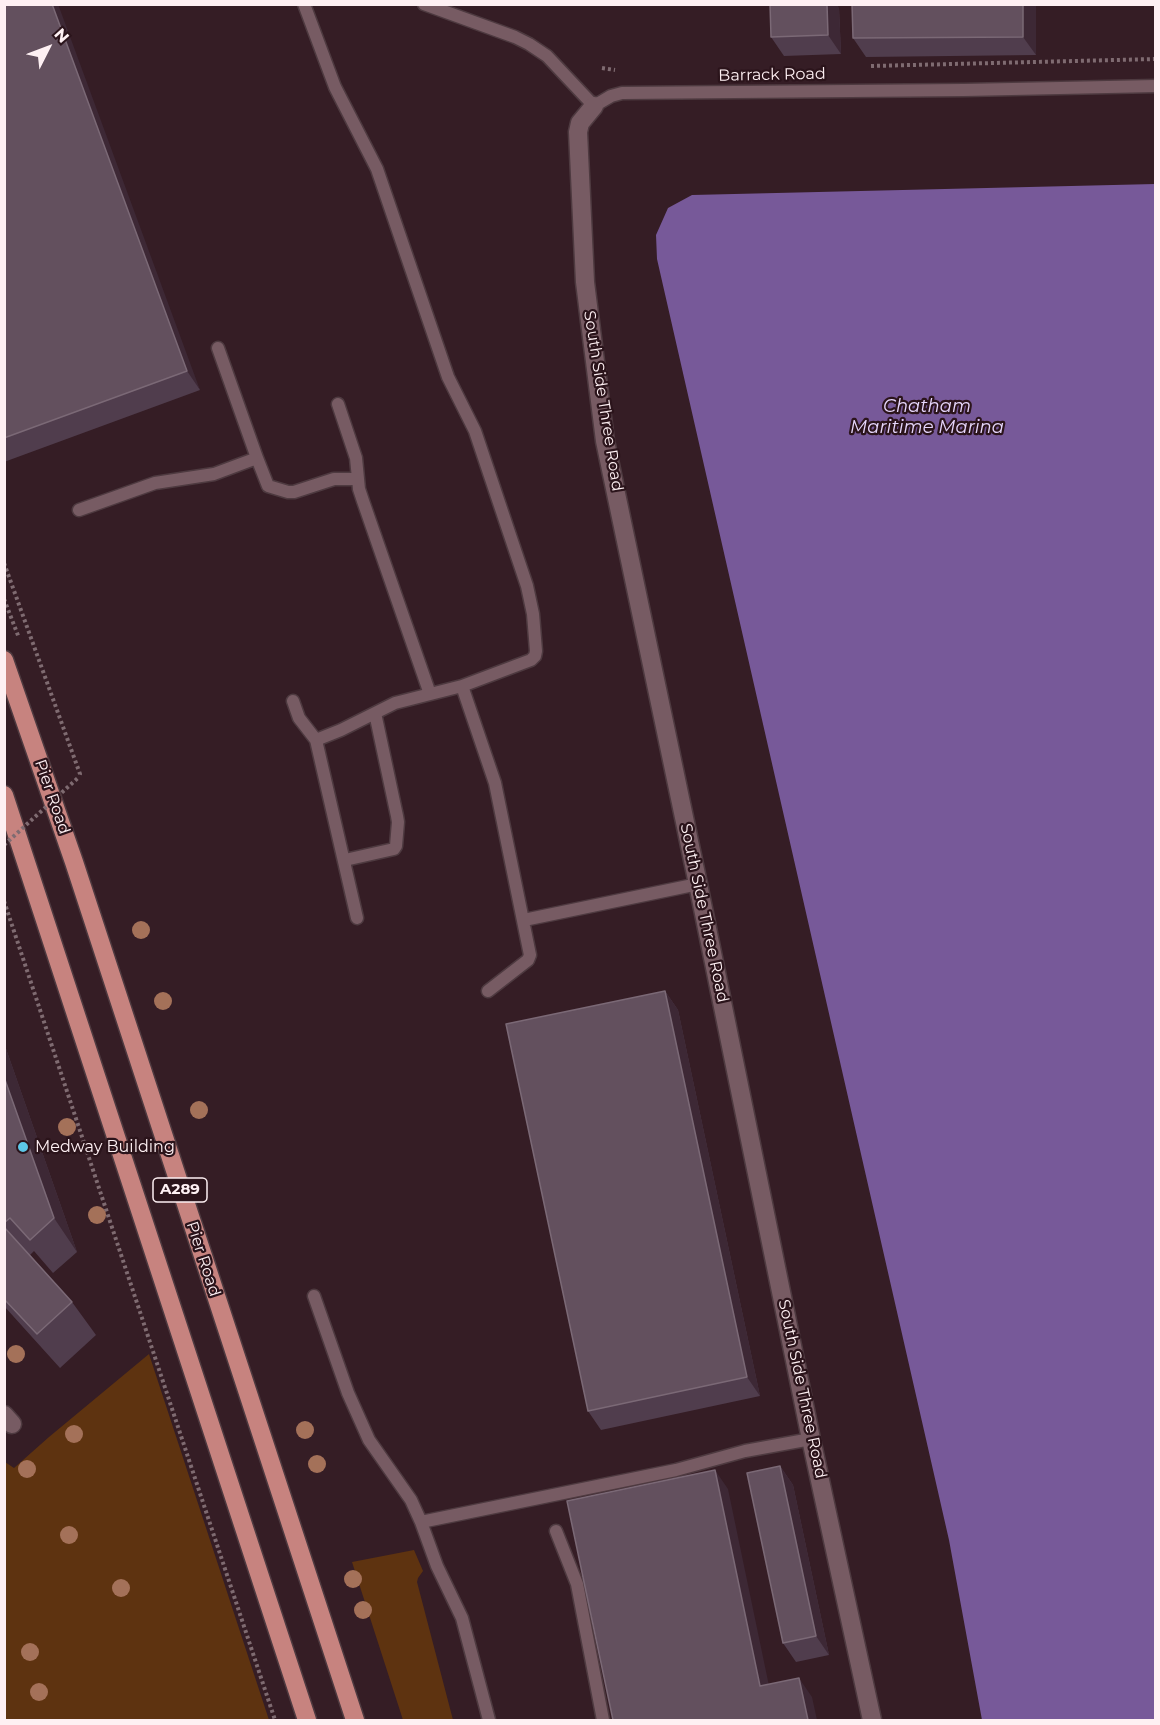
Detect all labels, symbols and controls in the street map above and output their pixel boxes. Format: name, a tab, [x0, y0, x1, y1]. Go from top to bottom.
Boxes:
north arrow	[18, 18, 78, 78]
text: N	[50, 24, 73, 47]
street label: Barrack Road	[718, 64, 826, 86]
street label: South Side Three Road	[579, 309, 627, 493]
water label: Chatham Maritime Marina	[850, 396, 1004, 438]
street label: Pier Road	[30, 757, 74, 837]
street label: South Side Three Road	[676, 822, 732, 1004]
place label: Medway Building	[35, 1137, 175, 1157]
marker: Medway Building	[16, 1140, 30, 1154]
road number: A289	[153, 1178, 207, 1202]
street label: Pier Road	[182, 1219, 224, 1299]
street label: South Side Three Road	[774, 1298, 830, 1480]

